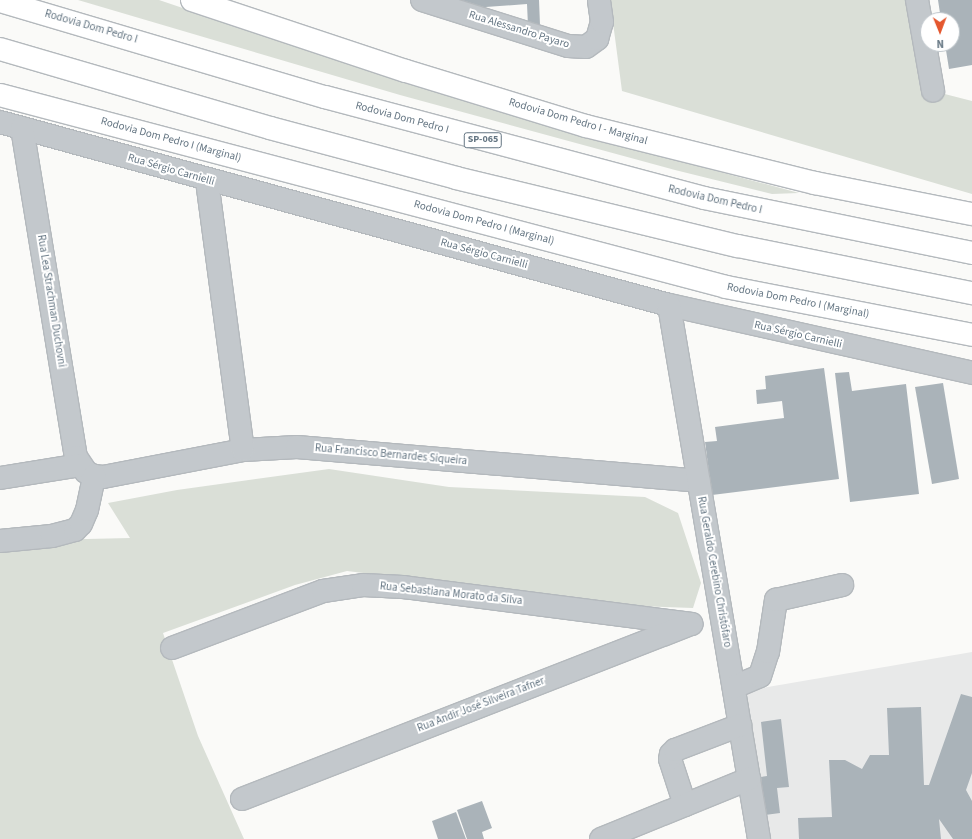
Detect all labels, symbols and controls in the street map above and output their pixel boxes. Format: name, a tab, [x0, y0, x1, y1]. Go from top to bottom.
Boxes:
street label: Rodovia Dom Pedro I	[43, 7, 139, 47]
street label: Rua Alessandro Payaro	[467, 8, 571, 52]
north arrow	[920, 12, 960, 52]
text: N	[936, 36, 944, 51]
street label: Rodovia Dom Pedro I - Marginal	[507, 96, 649, 148]
street label: Rodovia Dom Pedro I	[354, 99, 450, 137]
street label: Rodovia Dom Pedro I (Marginal)	[99, 115, 243, 165]
road number: SP-065	[463, 132, 503, 148]
street label: Rua Sérgio Carnielli	[126, 151, 216, 189]
street label: Rodovia Dom Pedro I	[667, 183, 763, 217]
street label: Rodovia Dom Pedro I (Marginal)	[412, 198, 556, 248]
street label: Rua Lea Strachman Duchovni	[34, 234, 68, 368]
street label: Rua Sérgio Carnielli	[439, 236, 529, 272]
street label: Rodovia Dom Pedro I (Marginal)	[726, 281, 870, 321]
street label: Rua Sérgio Carnielli	[753, 318, 843, 352]
street label: Rua Francisco Bernardes Siqueira	[314, 442, 468, 468]
street label: Rua Geraldo Cerebino Christófaro	[694, 495, 734, 649]
street label: Rua Sebastiana Morato da Silva	[379, 580, 523, 608]
street label: Rua Andir José Silveira Tafner	[415, 675, 547, 735]

